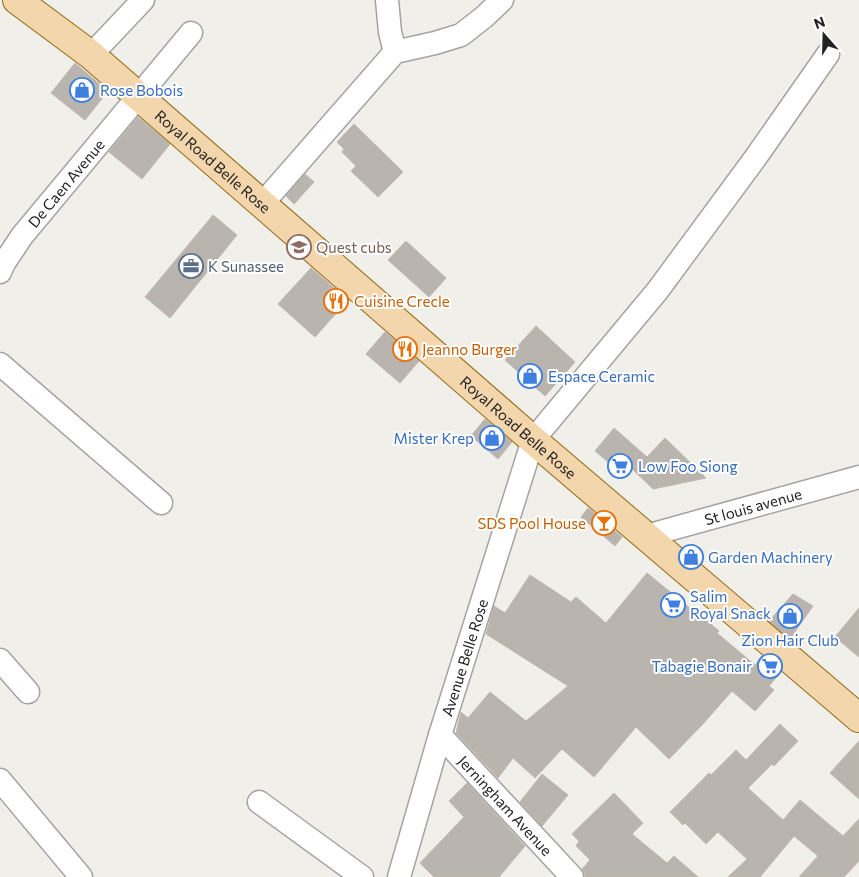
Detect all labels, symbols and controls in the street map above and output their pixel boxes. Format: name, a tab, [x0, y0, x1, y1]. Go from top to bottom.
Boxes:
north arrow	[799, 10, 849, 60]
text: N	[812, 13, 827, 32]
shop icon: Rose Bobois	[69, 77, 95, 103]
place label: Rose Bobois	[100, 81, 183, 99]
street label: Royal Road Belle Rose	[151, 106, 275, 217]
street label: De Caen Avenue	[24, 135, 108, 231]
school or university icon: Quest cubs	[286, 234, 312, 260]
place label: Quest cubs	[316, 238, 392, 256]
office icon: K Sunassee	[178, 253, 204, 279]
place label: K Sunassee	[208, 257, 284, 275]
restaurant icon: Cuisine Crecle	[323, 288, 349, 314]
place label: Cuisine Crecle	[354, 292, 450, 310]
restaurant icon: Jeanno Burger	[392, 336, 418, 362]
place label: Jeanno Burger	[422, 340, 517, 358]
shop icon: Espace Ceramic	[517, 363, 543, 389]
place label: Espace Ceramic	[548, 367, 655, 385]
street label: Royal Road Belle Rose	[457, 372, 580, 482]
shop icon: Mister Krep	[479, 425, 505, 451]
place label: Mister Krep	[394, 429, 474, 447]
supermarket icon: Low Foo Siong	[607, 453, 633, 479]
place label: Low Foo Siong	[638, 457, 738, 475]
street label: St louis avenue	[702, 484, 804, 528]
bar icon: SDS Pool House	[591, 510, 617, 536]
place label: SDS Pool House	[477, 514, 586, 532]
shop icon: Garden Machinery	[678, 544, 704, 570]
place label: Garden Machinery	[708, 548, 833, 566]
place label: Salim Royal Snack	[690, 587, 771, 622]
supermarket icon: Salim Royal Snack	[660, 592, 686, 618]
street label: Avenue Belle Rose	[437, 597, 491, 718]
shop icon: Zion Hair Club	[777, 603, 803, 629]
place label: Zion Hair Club	[741, 631, 839, 649]
supermarket icon: Tabagie Bonair	[757, 653, 783, 679]
place label: Tabagie Bonair	[651, 657, 752, 675]
street label: Jerningham Avenue	[455, 752, 556, 859]

